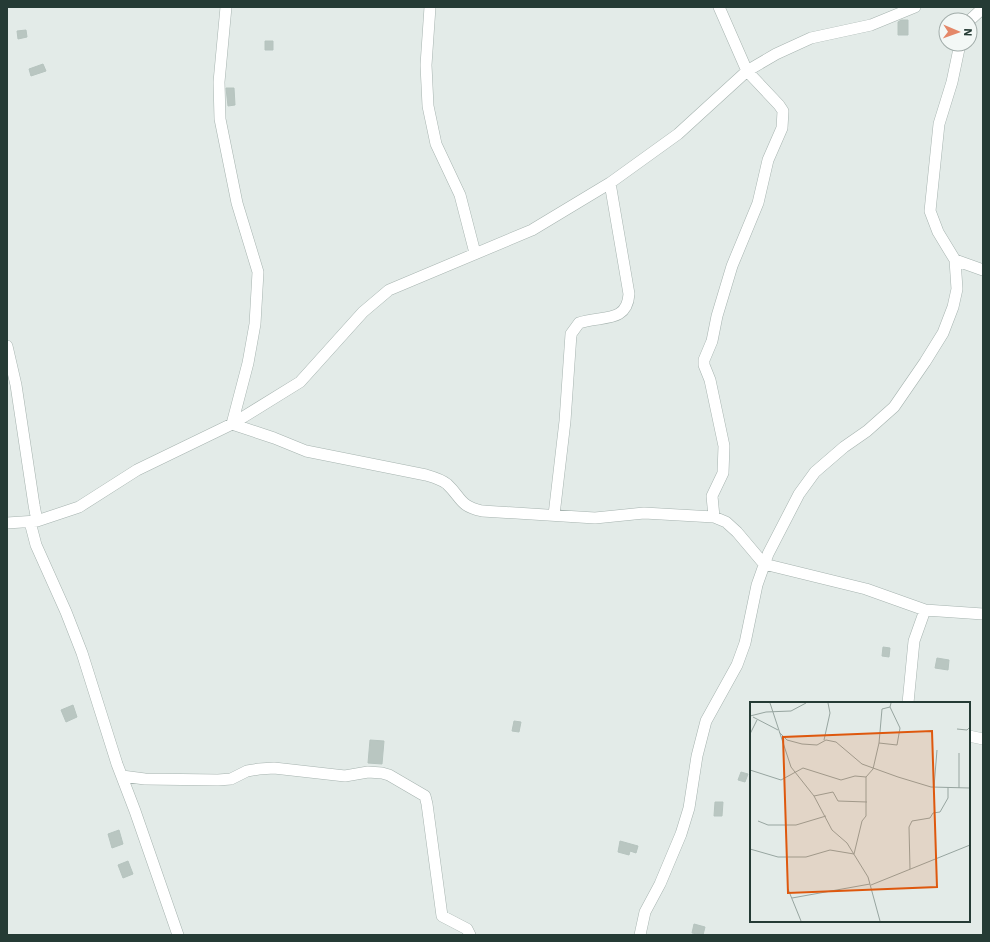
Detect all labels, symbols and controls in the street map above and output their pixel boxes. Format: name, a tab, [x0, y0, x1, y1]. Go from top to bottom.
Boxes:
north arrow	[938, 12, 978, 52]
text: N	[961, 28, 975, 37]
inset map	[750, 702, 970, 922]

